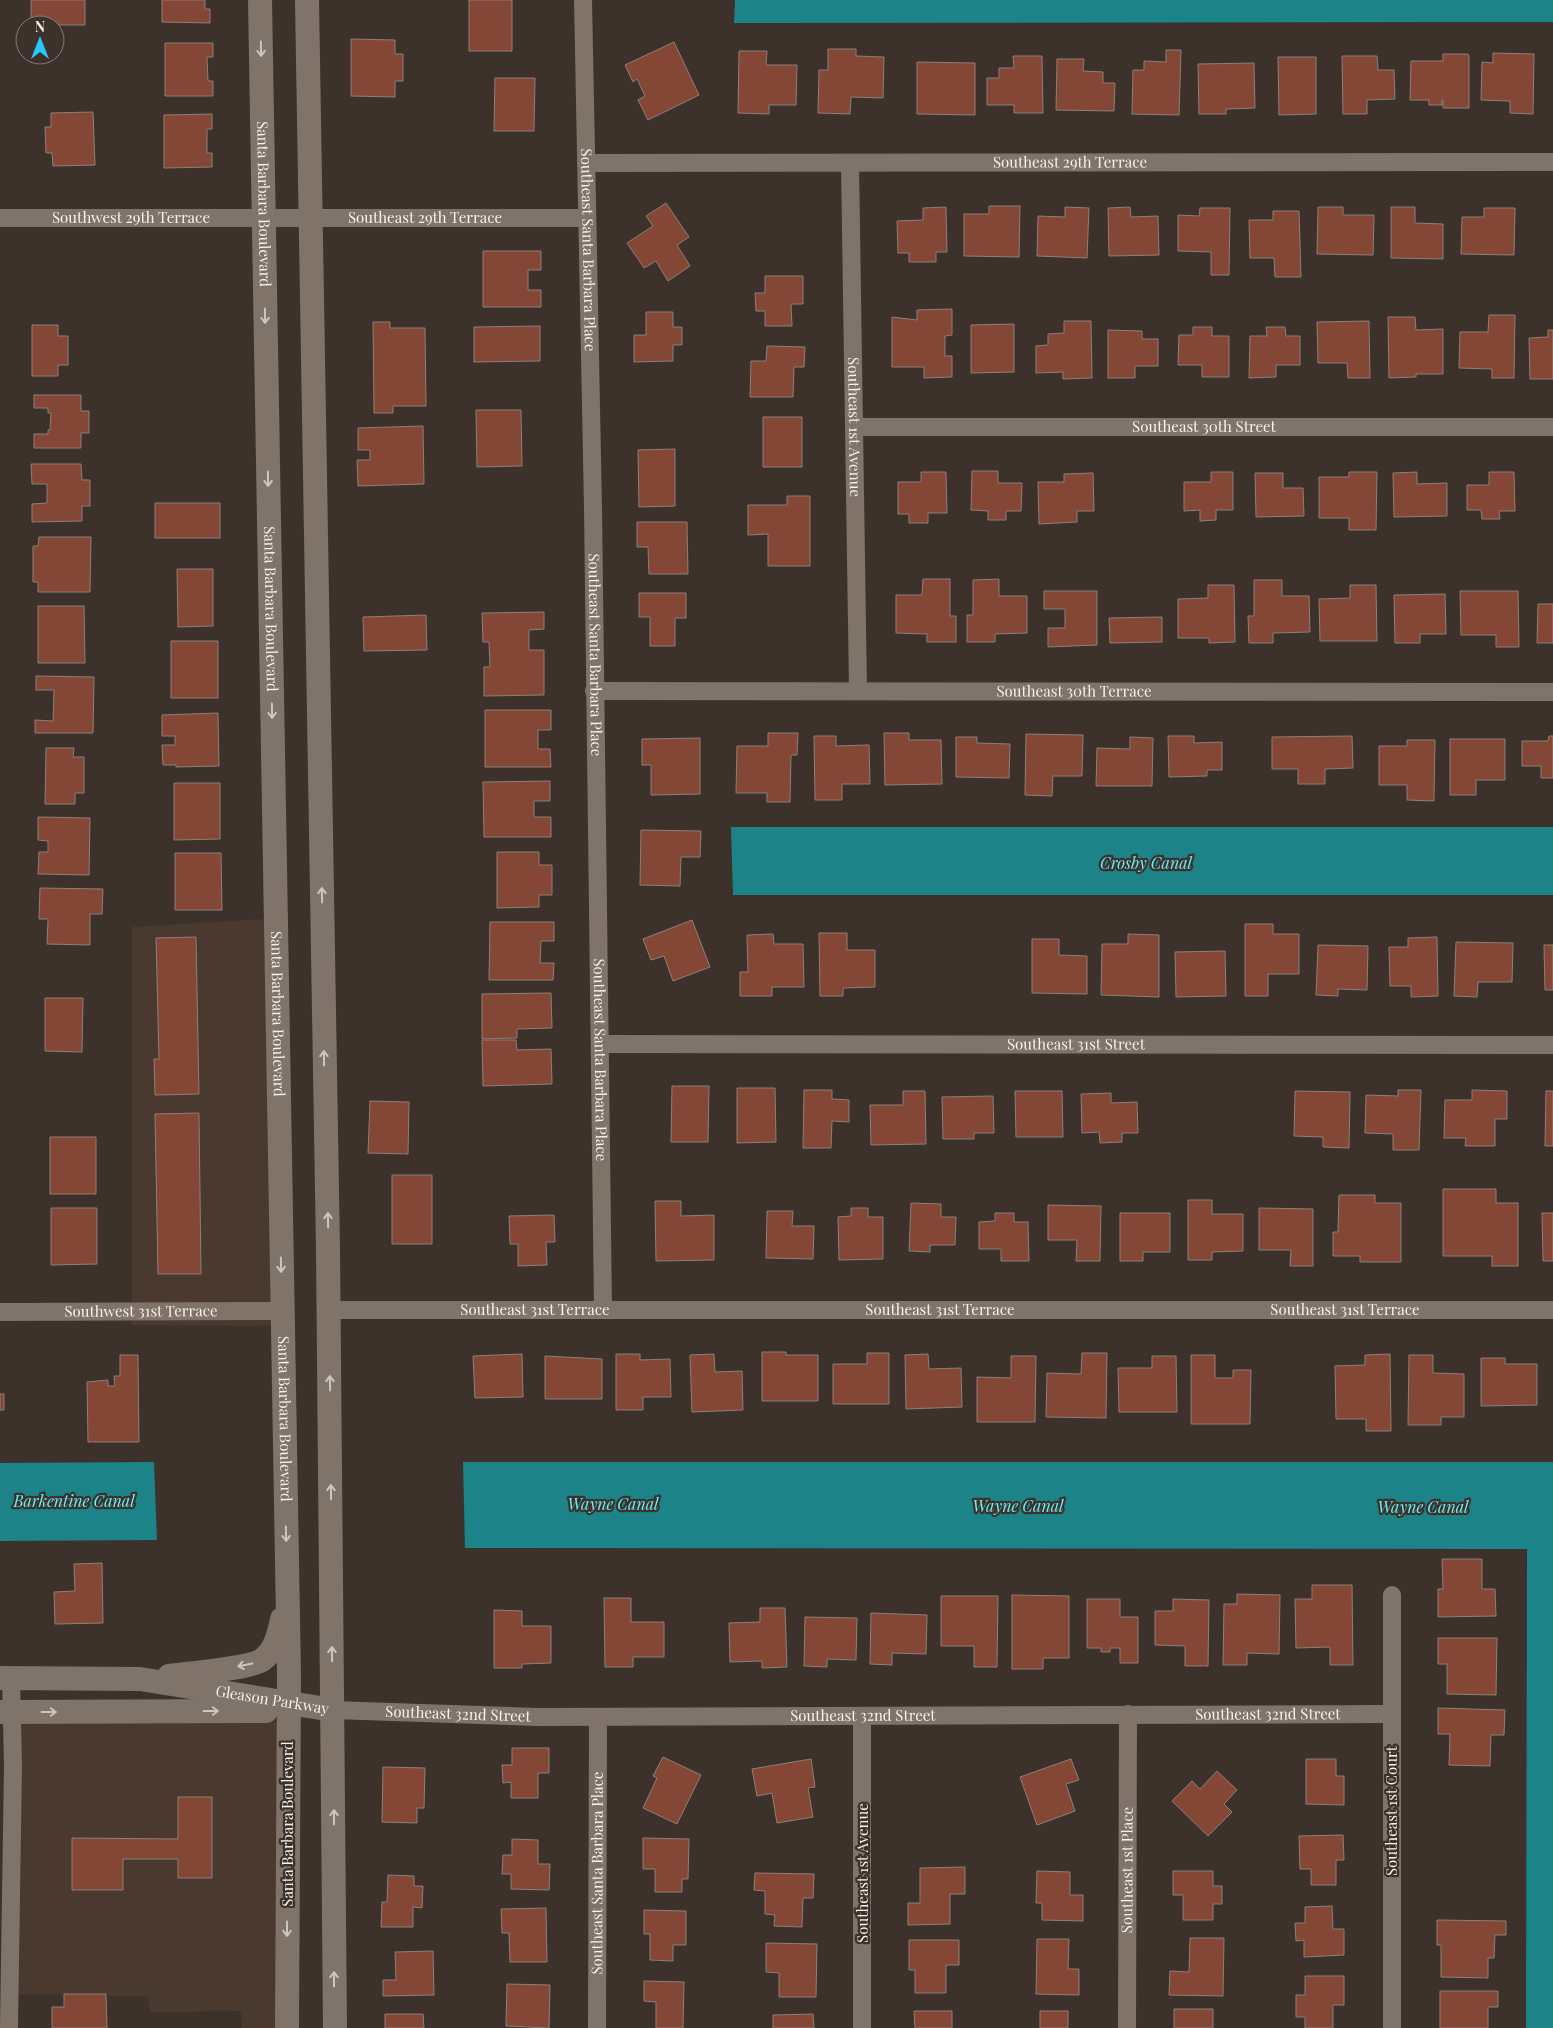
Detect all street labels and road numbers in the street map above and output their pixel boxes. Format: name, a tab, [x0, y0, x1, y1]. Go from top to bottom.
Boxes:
street label: Santa Barbara Boulevard	[253, 121, 276, 287]
street label: Southeast Santa Barbara Place	[577, 148, 601, 352]
street label: Southeast 29th Terrace	[993, 151, 1147, 172]
street label: Southwest 29th Terrace	[52, 207, 210, 227]
street label: Southeast 29th Terrace	[348, 207, 502, 227]
street label: Southeast 1st Avenue	[844, 357, 866, 497]
street label: Southeast 30th Street	[1132, 416, 1277, 436]
street label: Santa Barbara Boulevard	[260, 526, 283, 692]
street label: Southeast Santa Barbara Place	[585, 553, 607, 756]
street label: Southeast 30th Terrace	[996, 680, 1152, 701]
street label: Santa Barbara Boulevard	[267, 931, 290, 1097]
street label: Southeast Santa Barbara Place	[590, 958, 612, 1161]
street label: Southeast 31st Street	[1007, 1033, 1146, 1054]
street label: Southeast 31st Terrace	[460, 1299, 610, 1319]
street label: Southeast 31st Terrace	[865, 1299, 1015, 1319]
street label: Southeast 31st Terrace	[1270, 1299, 1420, 1319]
street label: Southwest 31st Terrace	[64, 1300, 218, 1321]
street label: Santa Barbara Boulevard	[274, 1336, 297, 1502]
street label: Gleason Parkway	[214, 1680, 331, 1718]
street label: Southeast 32nd Street	[385, 1701, 532, 1726]
street label: Southeast 32nd Street	[1195, 1703, 1341, 1724]
street label: Southeast 32nd Street	[790, 1705, 936, 1725]
street label: Santa Barbara Boulevard	[277, 1741, 297, 1907]
street label: Southeast 1st Court	[1381, 1745, 1401, 1876]
street label: Southeast Santa Barbara Place	[586, 1771, 607, 1975]
street label: Southeast 1st Avenue	[852, 1803, 872, 1943]
street label: Southeast 1st Place	[1116, 1807, 1137, 1933]

